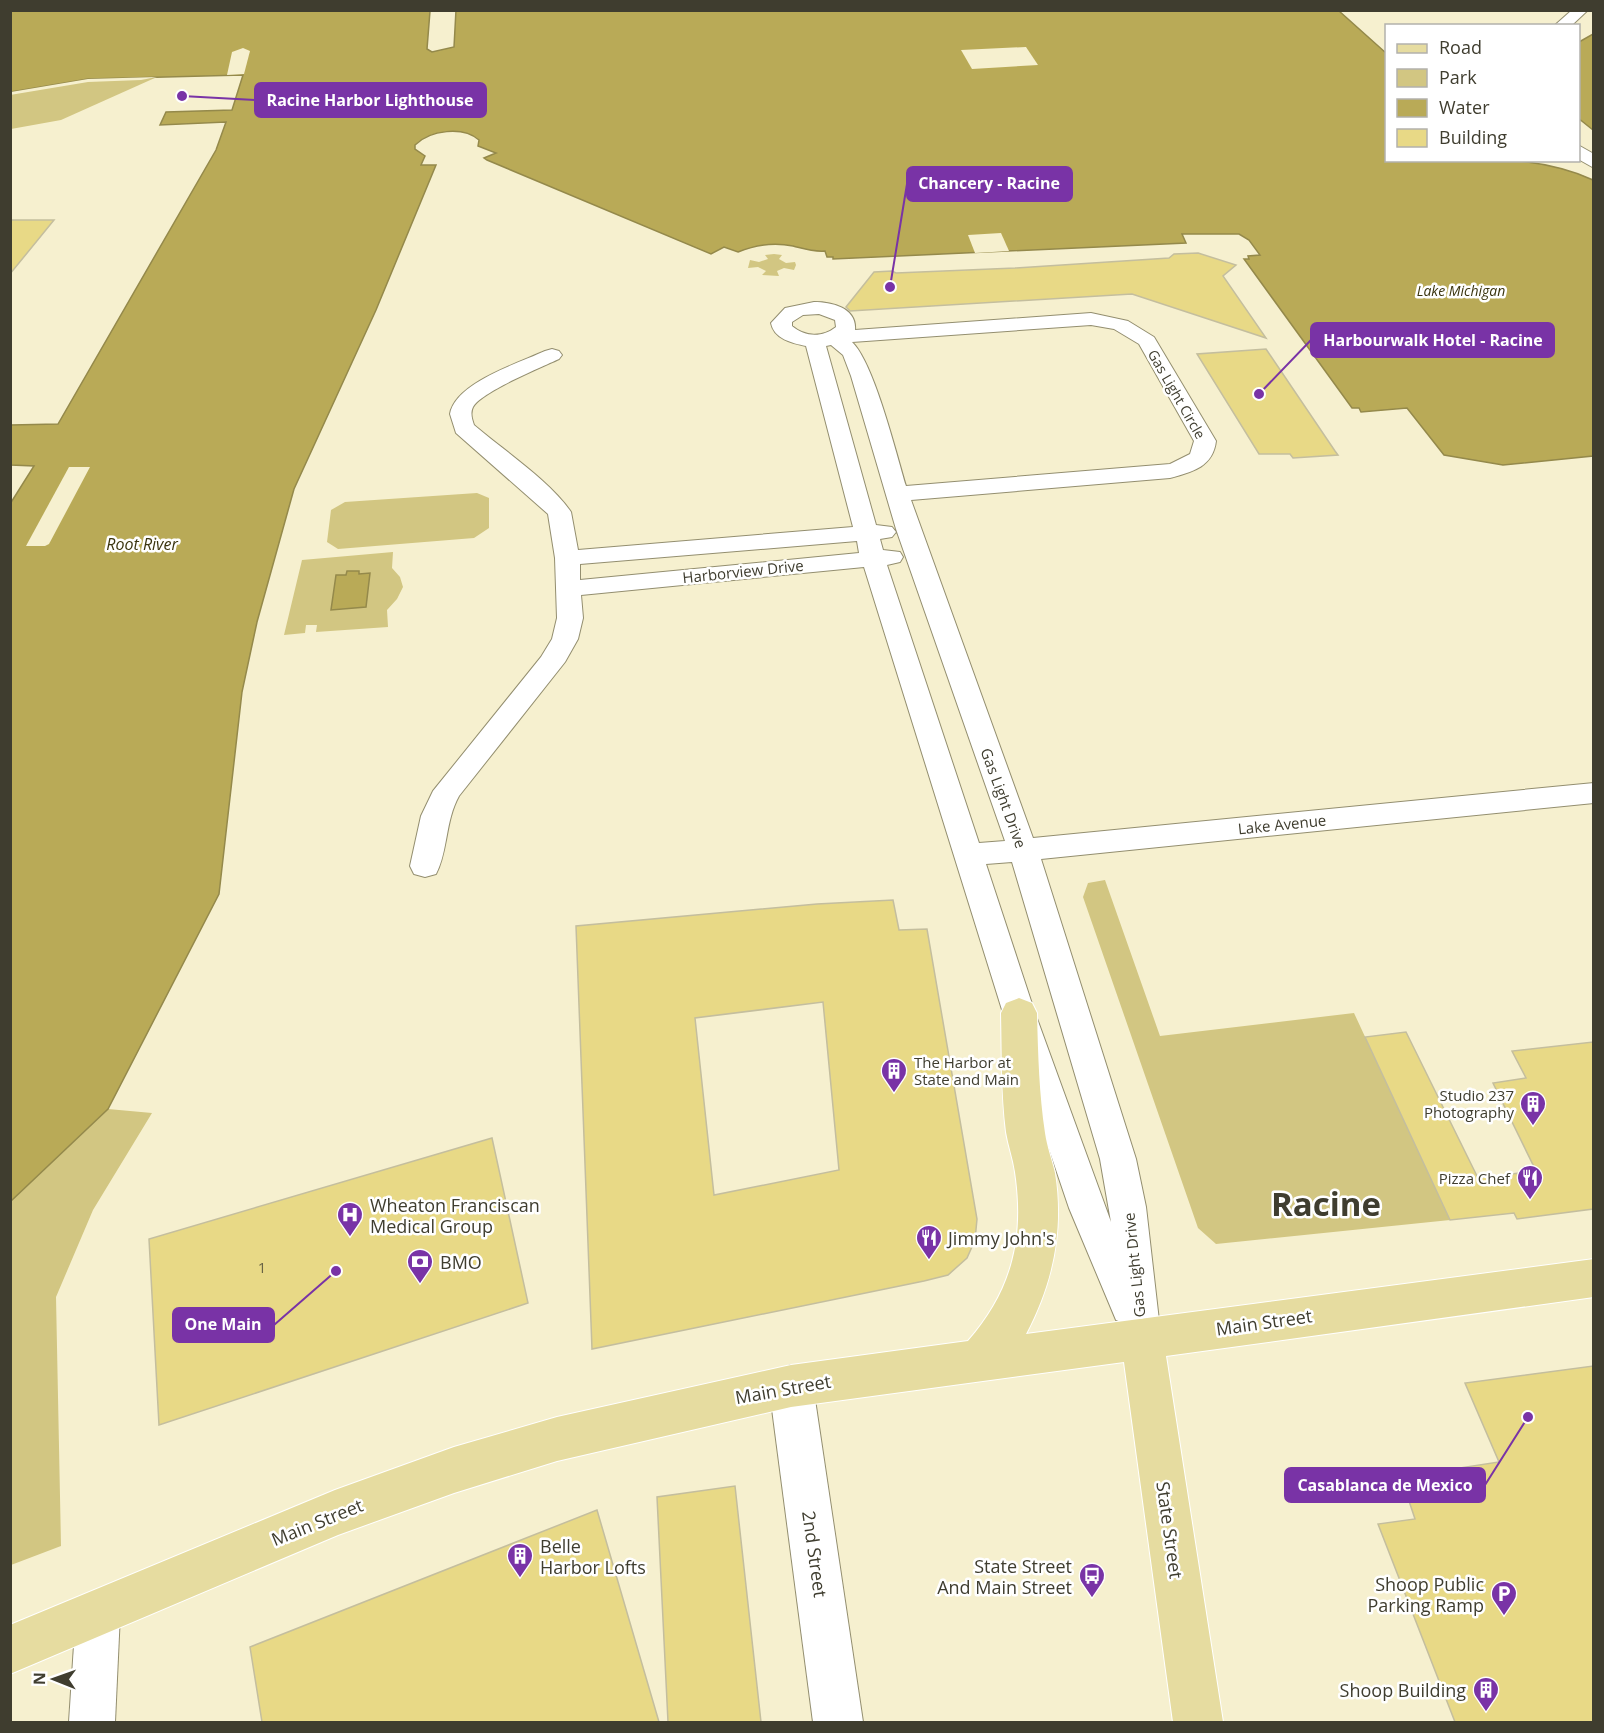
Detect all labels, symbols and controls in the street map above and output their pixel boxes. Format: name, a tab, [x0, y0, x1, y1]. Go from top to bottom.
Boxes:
legend	[1385, 24, 1580, 162]
text: Road	[1439, 35, 1482, 59]
text: Park	[1439, 65, 1477, 89]
callout: Racine Harbor Lighthouse	[255, 83, 486, 117]
text: Racine Harbor Lighthouse	[267, 89, 473, 111]
text: Water	[1439, 95, 1490, 119]
text: Building	[1439, 125, 1507, 149]
callout: Chancery - Racine	[907, 167, 1072, 201]
text: Chancery - Racine	[918, 172, 1060, 194]
water label: Lake Michigan	[1417, 281, 1505, 300]
callout: Harbourwalk Hotel - Racine	[1311, 323, 1554, 357]
text: Harbourwalk Hotel - Racine	[1323, 329, 1543, 351]
street label: Gas Light Circle	[1144, 346, 1210, 442]
water label: Root River	[106, 533, 178, 555]
street label: Harborview Drive	[681, 555, 805, 587]
street label: Gas Light Drive	[977, 745, 1031, 851]
street label: Lake Avenue	[1237, 809, 1327, 839]
place label: The Harbor at State and Main	[914, 1052, 1019, 1089]
building icon: The Harbor at State and Main	[879, 1056, 909, 1094]
place label: Studio 237 Photography	[1424, 1085, 1514, 1122]
building icon: Studio 237 Photography	[1518, 1089, 1548, 1127]
restaurant icon: Pizza Chef	[1515, 1163, 1545, 1201]
place label: Pizza Chef	[1439, 1168, 1511, 1188]
district label: Racine	[1271, 1181, 1381, 1226]
place label: Wheaton Franciscan Medical Group	[370, 1193, 540, 1238]
hospital icon: Wheaton Franciscan Medical Group	[335, 1200, 365, 1238]
street label: Gas Light Drive	[1119, 1212, 1149, 1318]
restaurant icon: Jimmy John's	[914, 1223, 944, 1261]
place label: Jimmy John's	[946, 1226, 1055, 1250]
bank icon: BMO	[405, 1247, 435, 1285]
place label: BMO	[440, 1250, 482, 1274]
house number: 1	[258, 1257, 266, 1277]
street label: Main Street	[1214, 1303, 1314, 1341]
callout: One Main	[173, 1308, 274, 1342]
text: One Main	[184, 1313, 262, 1335]
street label: Main Street	[733, 1369, 833, 1409]
callout: Casablanca de Mexico	[1285, 1468, 1485, 1502]
text: Casablanca de Mexico	[1297, 1474, 1473, 1496]
street label: State Street	[1151, 1480, 1189, 1580]
street label: Main Street	[268, 1493, 366, 1551]
street label: 2nd Street	[797, 1509, 833, 1599]
place label: Belle Harbor Lofts	[540, 1534, 646, 1579]
building icon: Belle Harbor Lofts	[505, 1541, 535, 1579]
place label: State Street And Main Street	[937, 1554, 1072, 1599]
bus stop icon: State Street And Main Street	[1077, 1561, 1107, 1599]
place label: Shoop Public Parking Ramp	[1368, 1572, 1484, 1617]
parking icon: Shoop Public Parking Ramp	[1489, 1579, 1519, 1617]
north arrow	[24, 1649, 84, 1709]
text: N	[28, 1672, 50, 1685]
building icon: Shoop Building	[1471, 1675, 1501, 1713]
place label: Shoop Building	[1340, 1678, 1466, 1702]

